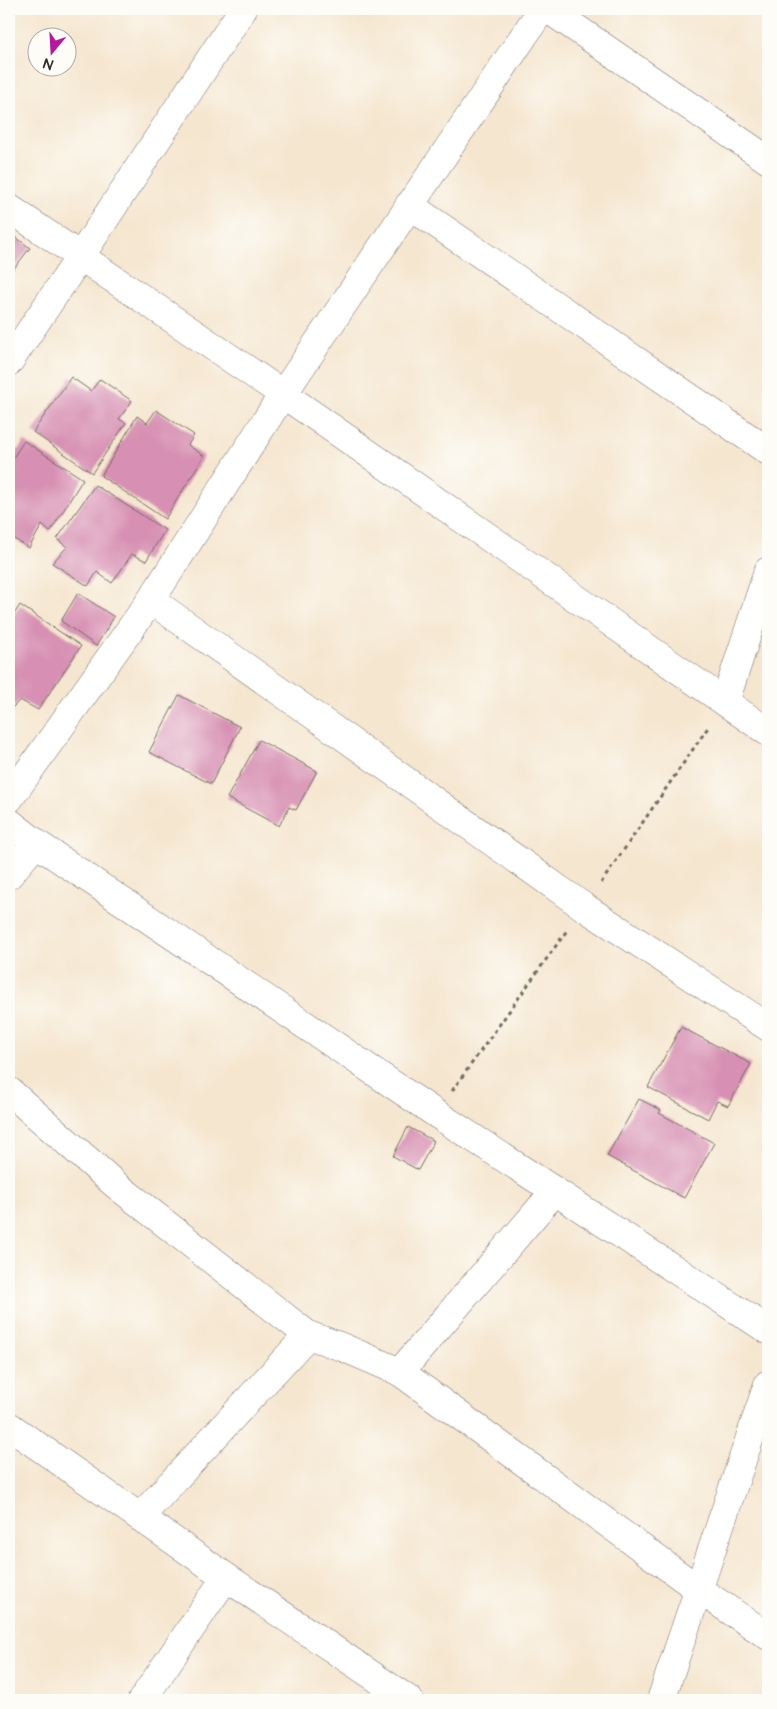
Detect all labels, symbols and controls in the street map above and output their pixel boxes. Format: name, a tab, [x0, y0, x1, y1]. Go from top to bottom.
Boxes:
north arrow	[28, 28, 78, 78]
text: N	[41, 52, 56, 74]

